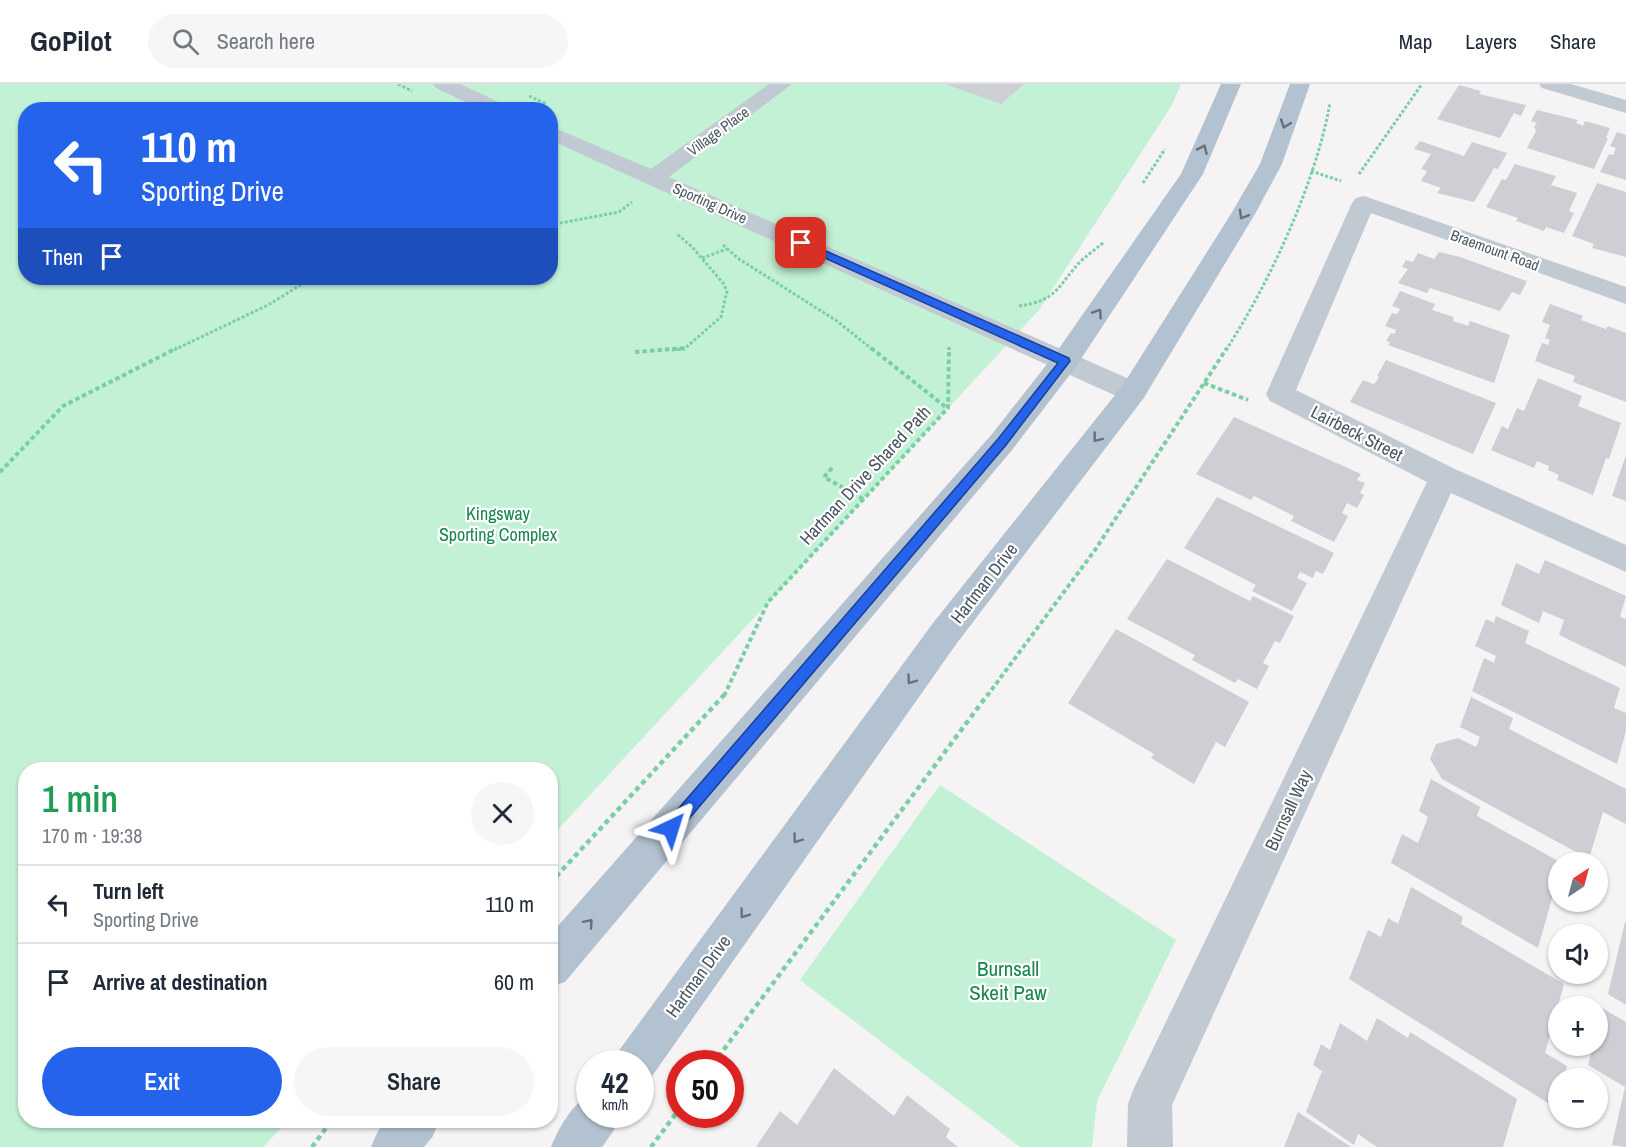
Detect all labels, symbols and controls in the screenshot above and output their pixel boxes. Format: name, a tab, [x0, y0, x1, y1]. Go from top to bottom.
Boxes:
search box	[148, 14, 568, 68]
text: GoPilot	[30, 22, 112, 60]
icon: search	[169, 25, 202, 58]
text: Search here	[217, 26, 315, 56]
text: Map	[1399, 27, 1432, 56]
text: Layers	[1465, 27, 1517, 56]
text: Share	[1550, 27, 1596, 56]
street label: Village Place	[683, 101, 753, 161]
one-way arrow	[1280, 118, 1293, 129]
text: 110 m	[141, 119, 237, 175]
icon: left	[42, 126, 120, 204]
one-way arrow	[1195, 144, 1207, 155]
text: Sporting Drive	[141, 173, 284, 209]
street label: Sporting Drive	[670, 177, 751, 229]
one-way arrow	[1238, 209, 1250, 219]
pin	[775, 217, 826, 268]
street label: Braemount Road	[1448, 224, 1542, 276]
icon: arrive	[784, 226, 817, 259]
icon: arrive	[95, 240, 128, 273]
text: Then	[42, 242, 83, 272]
one-way arrow	[1090, 308, 1101, 319]
street label: Lairbeck Street	[1307, 399, 1407, 467]
street label: Hartman Drive Shared Path	[794, 400, 936, 550]
one-way arrow	[1094, 431, 1105, 442]
park label: Kingsway Sporting Complex	[439, 501, 558, 547]
street label: Hartman Drive	[945, 537, 1023, 629]
one-way arrow	[907, 674, 918, 685]
street label: Burnsall Way	[1258, 765, 1318, 854]
text: 1 min	[42, 775, 118, 823]
button: close	[471, 782, 534, 845]
position arrow	[639, 796, 703, 860]
text: 170 m · 19:38	[42, 822, 142, 849]
one-way arrow	[793, 832, 804, 843]
north arrow	[1548, 852, 1608, 912]
map controls	[1548, 852, 1608, 1128]
text: Turn left	[93, 876, 164, 906]
icon: left	[42, 888, 75, 921]
text: 110 m	[485, 889, 534, 919]
text: Sporting Drive	[93, 906, 199, 933]
one-way arrow	[740, 907, 751, 918]
one-way arrow	[582, 919, 593, 930]
button: sound	[1548, 924, 1608, 984]
street label: Hartman Drive	[660, 930, 736, 1022]
park label: Burnsall Skeit Paw	[969, 954, 1047, 1007]
icon: arrive	[42, 966, 75, 999]
text: Arrive at destination	[93, 967, 267, 997]
text: 60 m	[494, 967, 534, 997]
button: +	[1548, 996, 1608, 1056]
button: Exit	[42, 1047, 282, 1116]
button: Share	[294, 1047, 534, 1116]
speed limit sign: 50	[666, 1050, 744, 1128]
text: 42	[601, 1062, 629, 1102]
button: −	[1548, 1068, 1608, 1128]
text: km/h	[602, 1094, 628, 1115]

